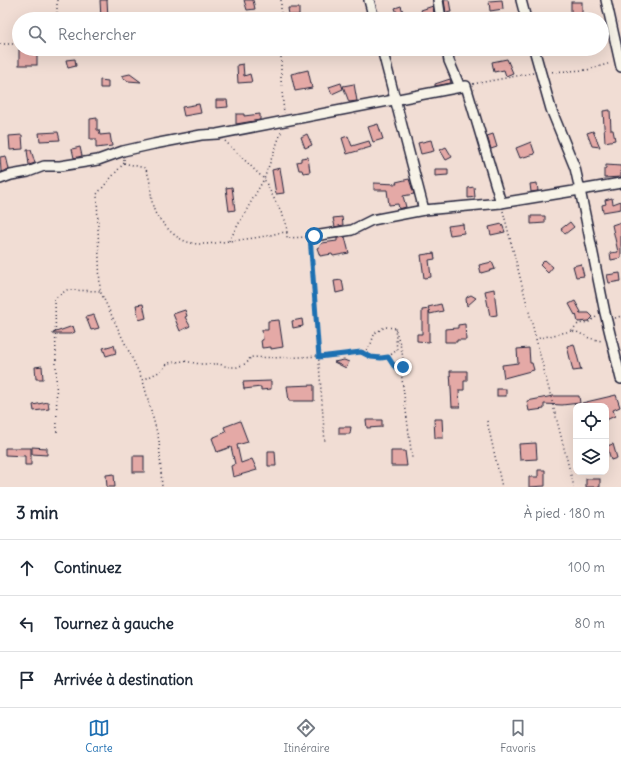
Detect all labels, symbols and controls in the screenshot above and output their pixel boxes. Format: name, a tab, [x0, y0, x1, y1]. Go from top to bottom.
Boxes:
search box	[12, 12, 609, 56]
icon: search	[26, 23, 48, 45]
text: Rechercher	[58, 25, 136, 44]
route start	[305, 227, 323, 245]
route end	[394, 358, 412, 376]
map controls	[573, 403, 609, 475]
button: locate	[573, 403, 609, 439]
button: layers	[573, 439, 609, 475]
text: 3 min	[16, 502, 58, 524]
text: À pied · 180 m	[524, 505, 605, 522]
icon: ahead	[16, 557, 38, 579]
text: Continuez	[54, 558, 122, 577]
text: 100 m	[568, 559, 605, 576]
icon: left	[16, 613, 38, 635]
text: Tournez à gauche	[54, 614, 174, 633]
text: 80 m	[574, 615, 605, 632]
icon: arrive	[16, 669, 38, 691]
text: Arrivée à destination	[54, 670, 193, 689]
tab: Carte	[85, 717, 113, 755]
tab: Itinéraire	[283, 717, 330, 755]
tab: Favoris	[500, 717, 536, 755]

